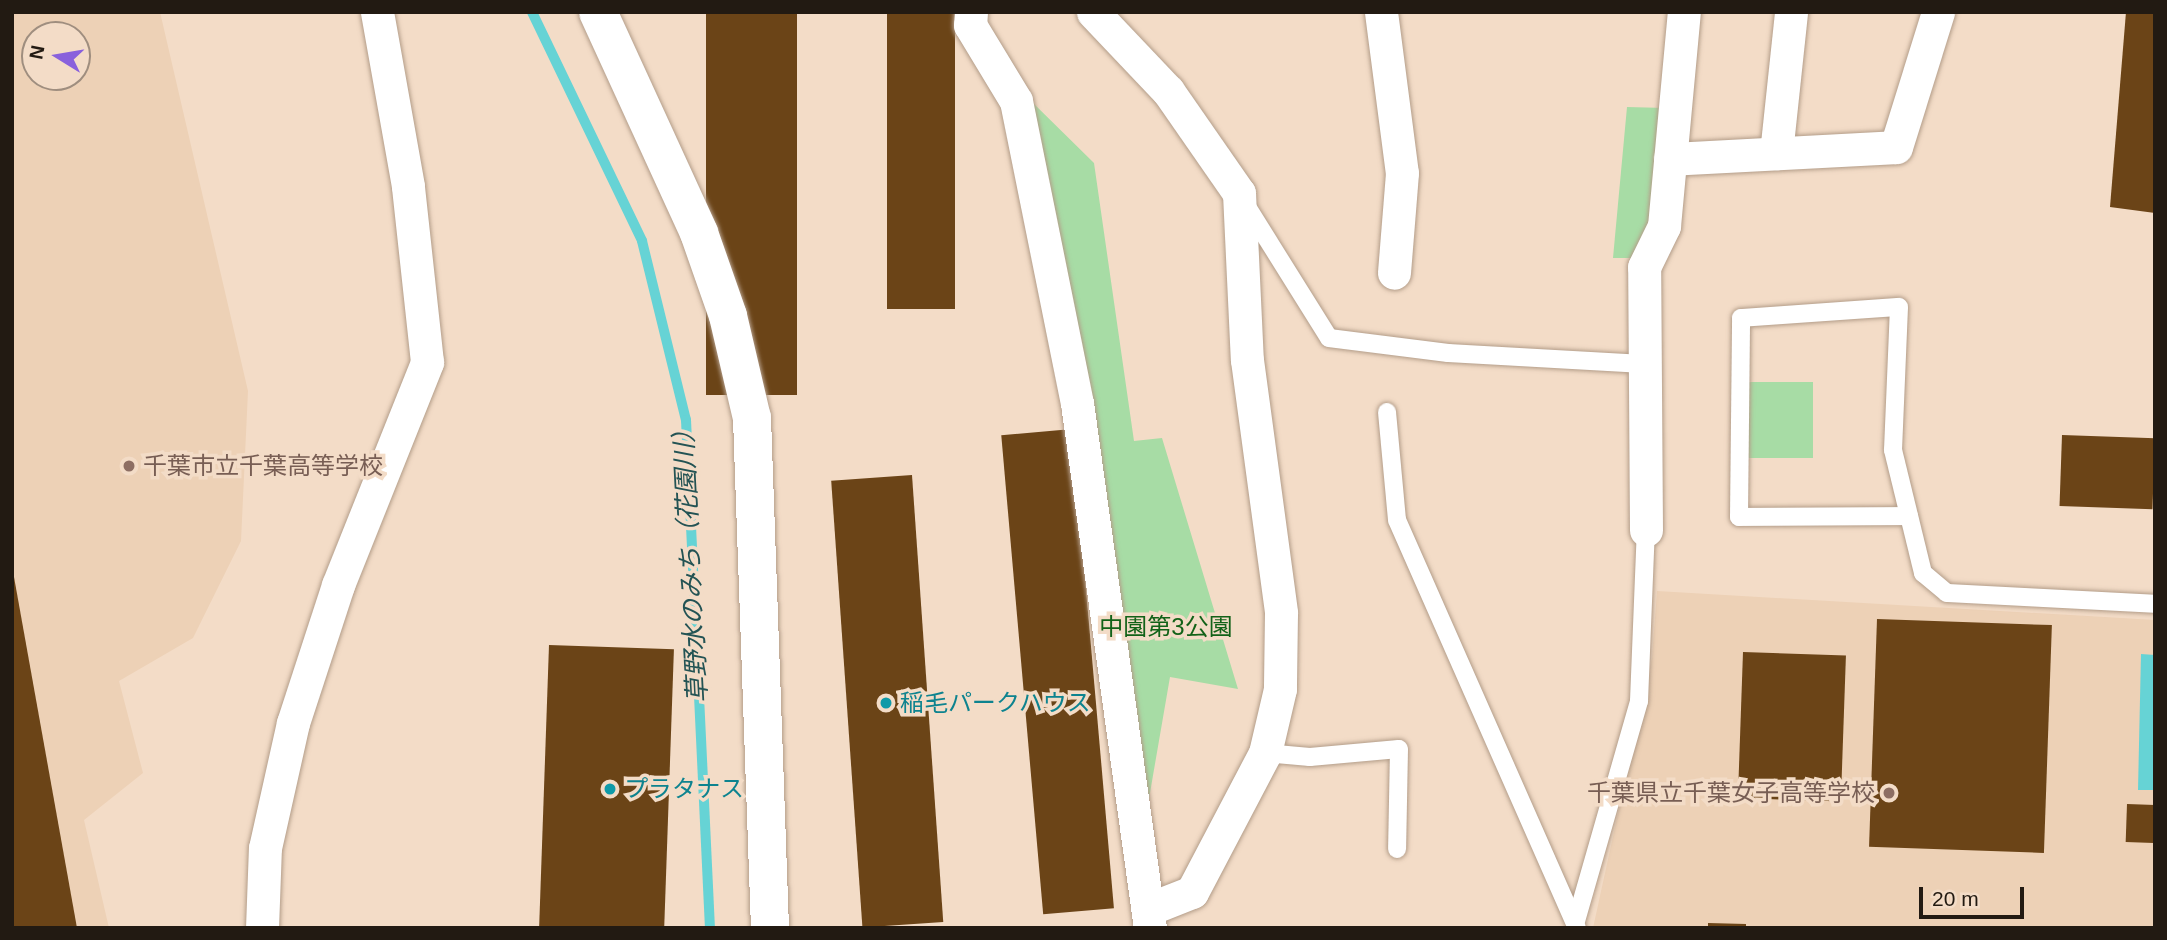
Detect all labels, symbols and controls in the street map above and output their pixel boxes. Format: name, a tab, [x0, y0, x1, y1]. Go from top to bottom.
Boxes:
north arrow	[21, 21, 91, 91]
text: N	[25, 44, 48, 61]
water label: 草野水のみち（花園川）	[668, 416, 714, 704]
place label: 千葉市立千葉高等学校	[143, 452, 383, 480]
marker: 千葉市立千葉高等学校	[121, 458, 137, 474]
park label: 中園第3公園	[1099, 613, 1233, 641]
place label: 稲毛パークハウス	[900, 689, 1092, 717]
marker: 稲毛パークハウス	[878, 695, 894, 711]
place label: プラタナス	[624, 775, 744, 803]
place label: 千葉県立千葉女子高等学校	[1587, 779, 1875, 807]
marker: プラタナス	[602, 781, 618, 797]
marker: 千葉県立千葉女子高等学校	[1881, 785, 1897, 801]
scale bar	[1922, 874, 2027, 918]
text: 20 m	[1932, 887, 1979, 910]

